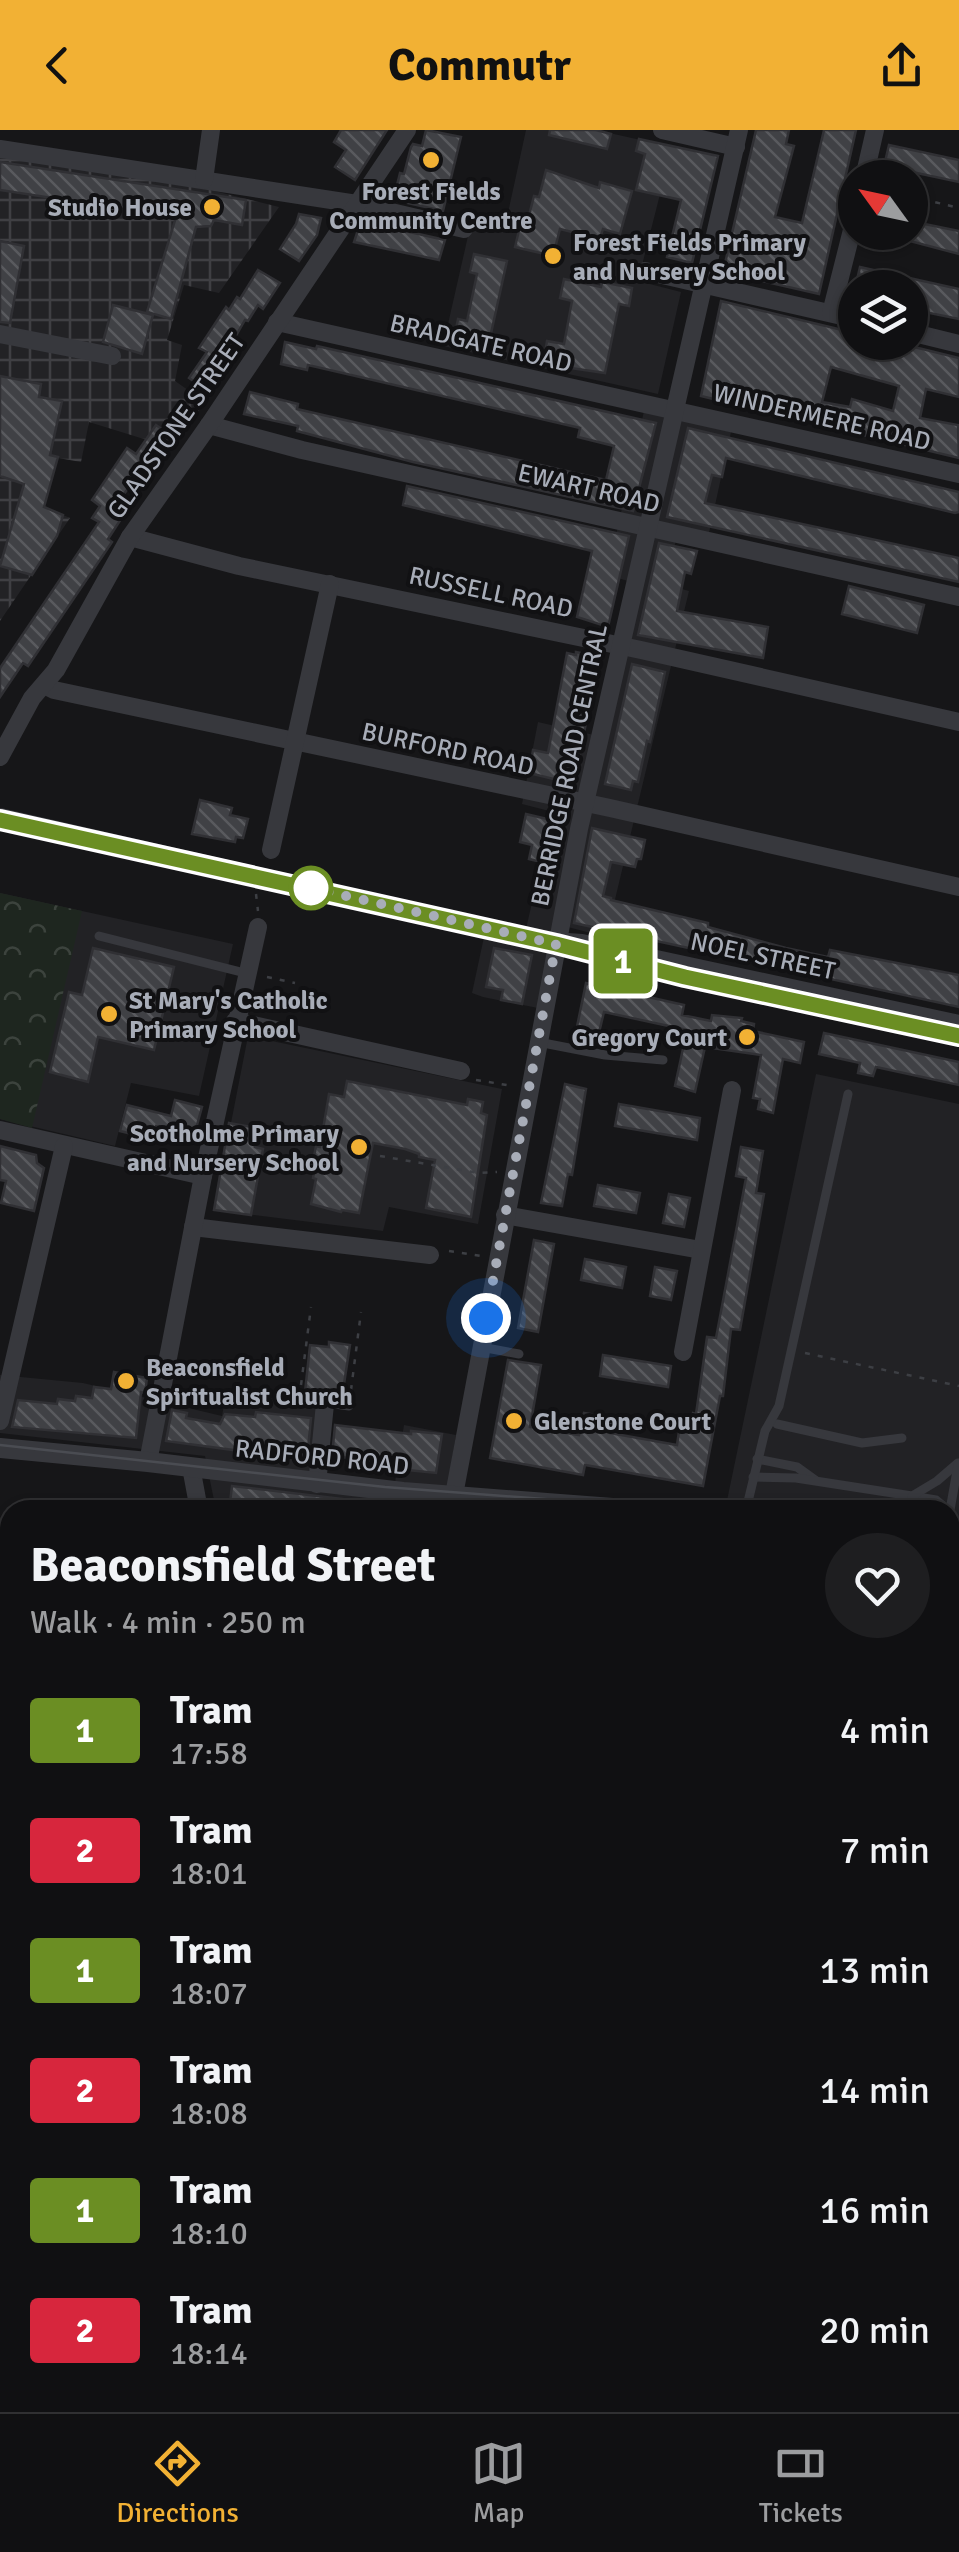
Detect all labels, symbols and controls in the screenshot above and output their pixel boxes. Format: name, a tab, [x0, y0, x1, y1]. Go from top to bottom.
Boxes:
icon: back	[30, 38, 85, 93]
text: Commutr	[388, 38, 571, 93]
icon: share	[874, 38, 929, 93]
marker: Forest Fields Community Centre	[420, 149, 442, 171]
north arrow	[838, 160, 928, 250]
map controls	[838, 160, 928, 360]
place label: Forest Fields Community Centre	[329, 176, 533, 236]
place label: Studio House	[48, 192, 192, 223]
marker: Studio House	[201, 196, 223, 218]
place label: Forest Fields Primary and Nursery School	[573, 227, 807, 287]
marker: Forest Fields Primary and Nursery School	[542, 245, 564, 267]
button: layers	[838, 270, 928, 360]
street label: BRADGATE ROAD	[387, 307, 575, 379]
street label: GLADSTONE STREET	[100, 327, 252, 525]
street label: WINDERMERE ROAD	[710, 377, 934, 457]
street label: EWART ROAD	[515, 457, 663, 519]
street label: RUSSELL ROAD	[406, 560, 576, 624]
street label: BERRIDGE ROAD CENTRAL	[524, 621, 614, 909]
street label: BURFORD ROAD	[359, 716, 537, 782]
unlabelled marker	[290, 867, 332, 909]
street label: NOEL STREET	[688, 926, 839, 987]
line badge: 1	[590, 928, 656, 994]
text: 1	[614, 940, 632, 983]
place label: St Mary's Catholic Primary School	[129, 985, 328, 1045]
marker: St Mary's Catholic Primary School	[98, 1003, 120, 1025]
place label: Gregory Court	[571, 1022, 727, 1053]
marker: Gregory Court	[736, 1026, 758, 1048]
place label: Scotholme Primary and Nursery School	[127, 1118, 340, 1178]
marker: Scotholme Primary and Nursery School	[348, 1136, 370, 1158]
your location	[461, 1293, 511, 1343]
place label: Beaconsfield Spiritualist Church	[146, 1352, 353, 1412]
marker: Beaconsfield Spiritualist Church	[115, 1370, 137, 1392]
place label: Glenstone Court	[534, 1406, 711, 1437]
marker: Glenstone Court	[503, 1410, 525, 1432]
street label: RADFORD ROAD	[233, 1432, 411, 1482]
button: heart	[825, 1533, 930, 1638]
text: Beaconsfield Street	[30, 1536, 435, 1595]
text: Walk · 4 min · 250 m	[30, 1603, 306, 1642]
text: Tram	[170, 1687, 253, 1734]
text: 4 min	[840, 1707, 930, 1754]
text: 1	[76, 1709, 94, 1752]
text: 17:58	[170, 1734, 248, 1773]
text: Tram	[170, 1807, 253, 1854]
text: 7 min	[840, 1827, 930, 1874]
text: 2	[76, 1829, 94, 1872]
text: 18:01	[170, 1854, 248, 1893]
text: Tram	[170, 1927, 253, 1974]
text: 13 min	[819, 1947, 930, 1994]
text: 1	[76, 1949, 94, 1992]
text: 18:07	[170, 1974, 248, 2013]
text: Tram	[170, 2047, 253, 2094]
text: 14 min	[819, 2067, 930, 2114]
text: 2	[76, 2069, 94, 2112]
text: 18:08	[170, 2094, 248, 2133]
text: Tram	[170, 2167, 253, 2214]
text: 16 min	[819, 2187, 930, 2234]
text: 1	[76, 2189, 94, 2232]
text: 18:10	[170, 2214, 248, 2253]
text: Tram	[170, 2287, 253, 2334]
text: 20 min	[819, 2307, 930, 2354]
text: 2	[76, 2309, 94, 2352]
text: 18:14	[170, 2334, 248, 2373]
tab: Directions	[116, 2436, 239, 2530]
tab: Map	[471, 2436, 526, 2530]
tab: Tickets	[759, 2436, 843, 2530]

